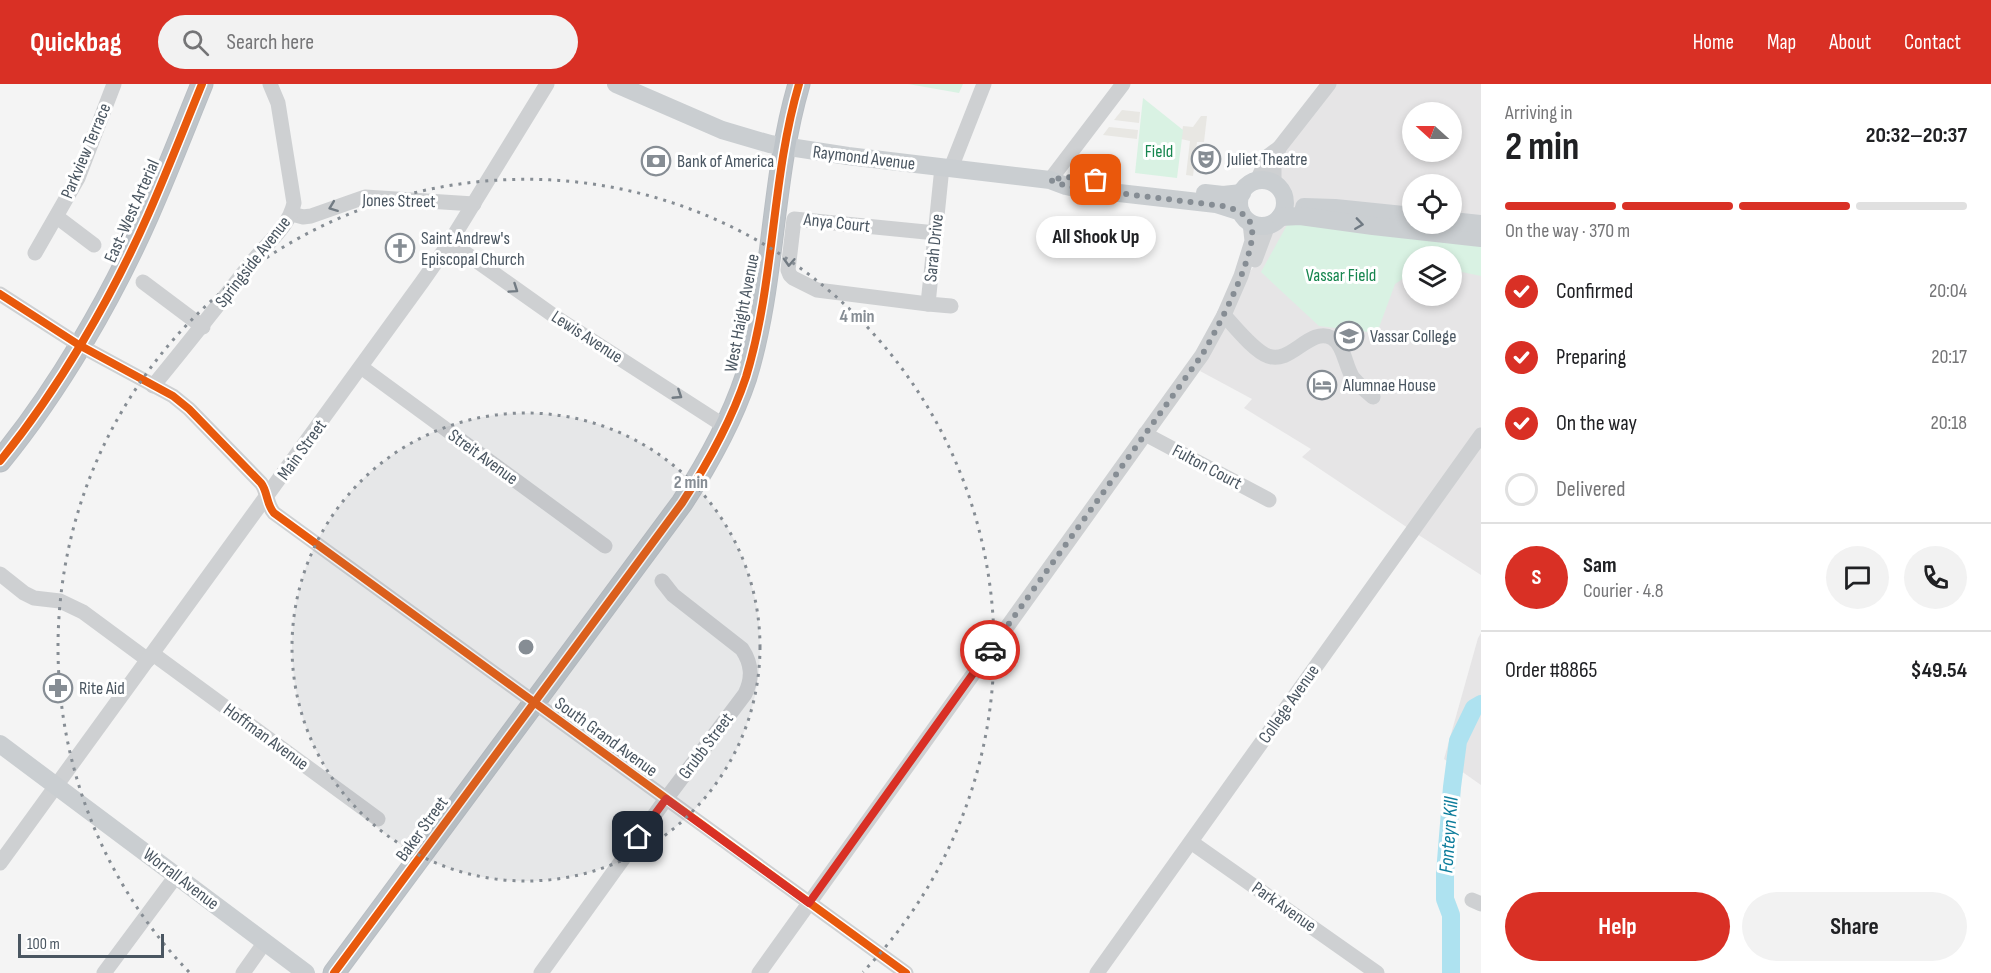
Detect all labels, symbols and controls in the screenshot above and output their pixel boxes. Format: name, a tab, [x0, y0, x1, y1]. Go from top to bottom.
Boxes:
search box	[158, 15, 578, 69]
text: Quickbag	[30, 26, 122, 59]
icon: search	[179, 26, 212, 59]
text: Search here	[227, 29, 314, 56]
text: Home	[1693, 30, 1734, 55]
text: Map	[1767, 30, 1796, 55]
text: About	[1829, 30, 1871, 55]
text: Contact	[1904, 30, 1961, 55]
street label: Parkview Terrace	[57, 100, 115, 202]
text: Arriving in	[1505, 101, 1573, 125]
north arrow	[1402, 102, 1462, 162]
map controls	[1402, 102, 1462, 306]
text: 20:32–20:37	[1866, 122, 1967, 149]
text: 2 min	[1505, 124, 1579, 171]
street label: Raymond Avenue	[812, 141, 916, 175]
park label: Field	[1145, 141, 1173, 162]
theatre icon: Juliet Theatre	[1190, 143, 1222, 175]
bank icon: Bank of America	[640, 145, 672, 177]
place label: Juliet Theatre	[1226, 149, 1307, 170]
place label: Bank of America	[677, 151, 774, 172]
pin	[1070, 154, 1121, 205]
street label: East-West Arterial	[100, 156, 164, 266]
icon: bag	[1079, 163, 1112, 196]
button: locate	[1402, 174, 1462, 234]
street label: Jones Street	[361, 190, 436, 212]
one-way arrow	[328, 200, 339, 213]
street label: Anya Court	[802, 209, 872, 237]
street label: Springside Avenue	[211, 212, 295, 312]
street label: Sarah Drive	[920, 213, 948, 283]
callout: All Shook Up	[1036, 216, 1156, 258]
one-way arrow	[1354, 218, 1363, 230]
text: On the way · 370 m	[1505, 219, 1630, 243]
text: All Shook Up	[1053, 225, 1139, 249]
place label: Saint Andrew's Episcopal Church	[421, 228, 525, 270]
church icon: Saint Andrew's Episcopal Church	[384, 232, 416, 264]
button: layers	[1402, 246, 1462, 306]
street label: West Haight Avenue	[720, 252, 764, 374]
one-way arrow	[783, 258, 796, 267]
park label: Vassar Field	[1306, 265, 1376, 286]
icon: check	[1505, 275, 1538, 308]
text: Confirmed	[1556, 278, 1633, 305]
text: 20:04	[1929, 279, 1967, 303]
one-way arrow	[508, 282, 519, 293]
street label: Lewis Avenue	[548, 306, 626, 368]
text: 4 min	[840, 306, 874, 327]
school or university icon: Vassar College	[1333, 320, 1365, 352]
place label: Vassar College	[1370, 326, 1456, 347]
icon: check	[1505, 341, 1538, 374]
text: Preparing	[1556, 344, 1626, 371]
text: 20:17	[1931, 345, 1967, 369]
hotel icon: Alumnae House	[1306, 369, 1338, 401]
place label: Alumnae House	[1342, 375, 1436, 396]
one-way arrow	[671, 388, 682, 399]
icon: check	[1505, 407, 1538, 440]
text: On the way	[1556, 410, 1637, 437]
text: 20:18	[1931, 411, 1967, 435]
street label: Main Street	[273, 415, 331, 484]
street label: Streit Avenue	[444, 425, 522, 489]
street label: Fulton Court	[1169, 440, 1246, 494]
text: 2 min	[674, 472, 708, 493]
text: Delivered	[1556, 476, 1625, 503]
button: chat	[1826, 546, 1889, 609]
button: phone	[1904, 546, 1967, 609]
text: Sam	[1583, 552, 1617, 579]
text: S	[1532, 564, 1541, 591]
text: Courier · 4.8	[1583, 579, 1664, 603]
courier	[960, 620, 1020, 680]
icon: car	[974, 634, 1007, 667]
centre of rings	[516, 637, 536, 657]
text: Order #8865	[1505, 657, 1597, 684]
text: $49.54	[1910, 657, 1967, 684]
street label: College Avenue	[1254, 661, 1324, 747]
pharmacy icon: Rite Aid	[42, 672, 74, 704]
place label: Rite Aid	[79, 678, 125, 699]
street label: South Grand Avenue	[551, 693, 661, 781]
street label: Hoffman Avenue	[219, 699, 313, 775]
street label: Grubb Street	[674, 708, 738, 783]
street label: Baker Street	[392, 792, 453, 865]
water label: Fonteyn Kill	[1434, 795, 1464, 874]
pin	[612, 811, 663, 862]
icon: home	[621, 820, 654, 853]
street label: Worrall Avenue	[139, 844, 223, 914]
street label: Park Avenue	[1248, 877, 1320, 937]
button: Help	[1505, 892, 1730, 961]
button: Share	[1742, 892, 1967, 961]
scale bar	[18, 931, 164, 958]
text: 100 m	[27, 935, 60, 954]

